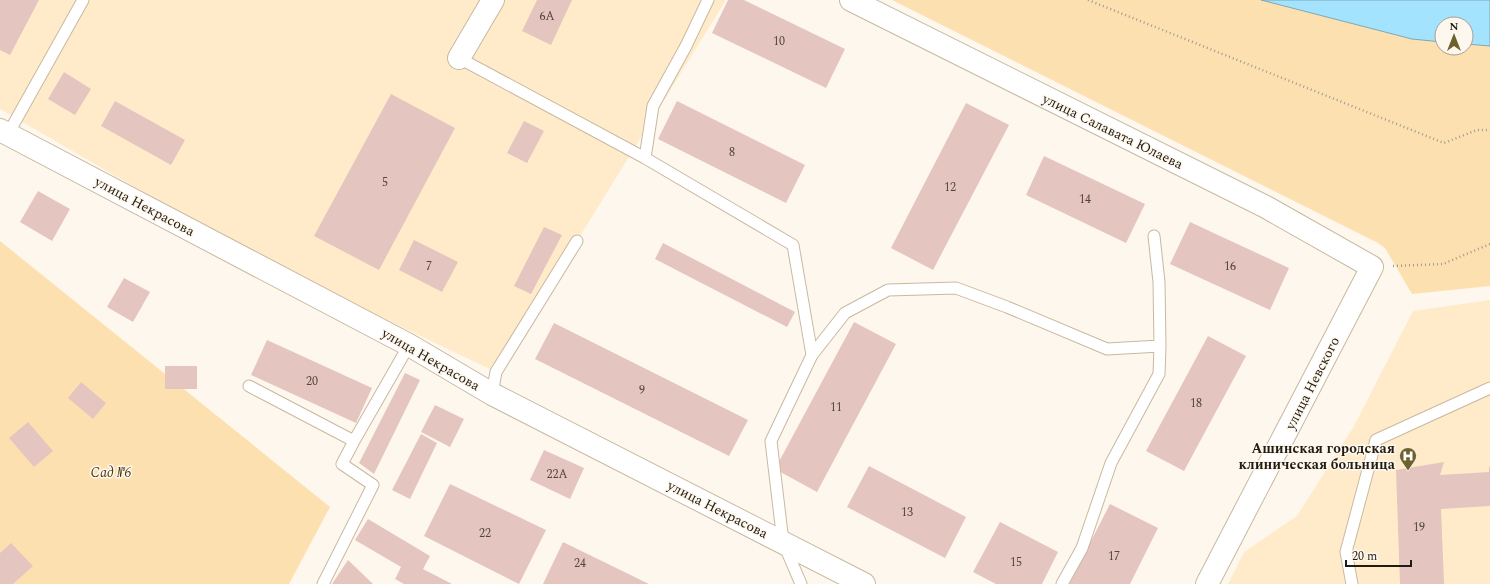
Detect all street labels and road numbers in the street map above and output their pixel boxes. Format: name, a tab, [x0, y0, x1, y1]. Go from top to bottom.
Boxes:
street label: улица Салавата Юлаева	[1038, 88, 1187, 175]
street label: улица Некрасова	[90, 171, 199, 242]
street label: улица Некрасова	[377, 322, 484, 396]
street label: улица Невского	[1279, 333, 1345, 434]
street label: улица Некрасова	[663, 475, 772, 544]

